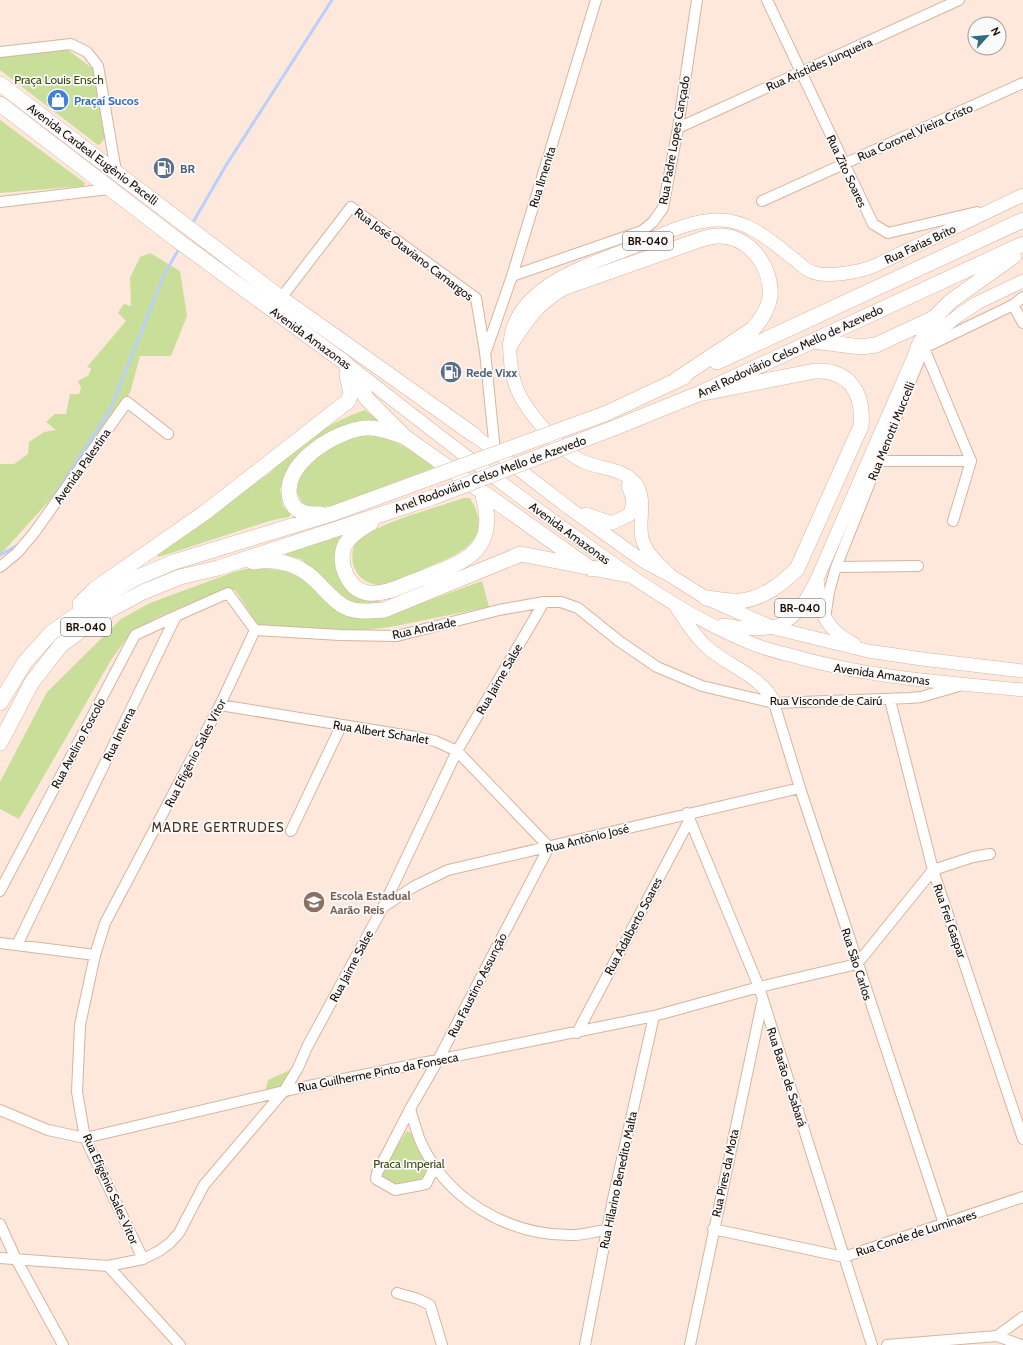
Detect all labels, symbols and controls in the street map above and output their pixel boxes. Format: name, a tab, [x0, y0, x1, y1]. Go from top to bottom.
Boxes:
north arrow	[967, 16, 1007, 56]
text: N	[988, 25, 1004, 38]
street label: Rua Aristides Junqueira	[764, 34, 875, 94]
park label: Praça Louis Ensch	[14, 72, 104, 87]
street label: Rua Padre Lopes Cançado	[655, 74, 693, 206]
shop icon: Praçaí Sucos	[45, 87, 71, 113]
place label: Praçaí Sucos	[74, 93, 139, 108]
street label: Avenida Cardeal Eugênio Pacelli	[25, 100, 161, 208]
street label: Rua Coronel Vieira Cristo	[855, 100, 975, 164]
street label: Rua Zito Soares	[824, 132, 870, 210]
street label: Rua Ilmenita	[526, 144, 559, 209]
fuel station icon: BR	[151, 155, 177, 181]
place label: BR	[180, 161, 196, 176]
street label: Rua José Otaviano Camargos	[352, 204, 476, 304]
street label: Rua Farias Brito	[882, 221, 958, 267]
road number: BR-040	[623, 232, 673, 250]
street label: Anel Rodoviário Celso Mello de Azevedo	[695, 301, 886, 401]
street label: Avenida Amazonas	[268, 304, 354, 372]
fuel station icon: Rede Vixx	[438, 359, 464, 385]
place label: Rede Vixx	[466, 365, 517, 380]
street label: Rua Menotti Muccelli	[864, 379, 918, 483]
street label: Avenida Palestina	[50, 425, 114, 507]
street label: Anel Rodoviário Celso Mello de Azevedo	[392, 432, 588, 516]
street label: Avenida Amazonas	[527, 499, 613, 567]
road number: BR-040	[775, 599, 825, 617]
street label: Rua Andrade	[391, 614, 457, 642]
road number: BR-040	[61, 618, 111, 636]
street label: Rua Jaime Salse	[473, 641, 525, 717]
street label: Avenida Amazonas	[833, 660, 931, 688]
street label: Rua Visconde de Cairú	[770, 693, 882, 708]
street label: Rua Avelino Foscolo	[48, 695, 108, 791]
street label: Rua Efigênio Sales Vitor	[161, 696, 229, 810]
street label: Rua Interna	[100, 705, 139, 763]
street label: Rua Albert Scharlet	[332, 717, 430, 747]
district label: MADRE GERTRUDES	[151, 819, 285, 835]
street label: Rua Antônio José	[544, 820, 630, 856]
street label: Rua Adalberto Soares	[601, 875, 665, 977]
street label: Rua Frei Gaspar	[930, 882, 970, 960]
place label: Escola Estadual Aarão Reis	[330, 888, 411, 917]
school or university icon: Escola Estadual Aarão Reis	[301, 889, 327, 915]
street label: Rua São Carlos	[838, 926, 876, 1002]
street label: Rua Jaime Salse	[326, 928, 376, 1004]
street label: Rua Faustino Assunção	[444, 930, 510, 1040]
street label: Rua Barão de Sabará	[764, 1025, 810, 1129]
street label: Rua Guilherme Pinto da Fonseca	[297, 1049, 460, 1095]
street label: Rua Hilarino Benedito Malta	[596, 1110, 640, 1250]
street label: Rua Pires da Mota	[708, 1127, 742, 1218]
street label: Rua Efigênio Sales Vitor	[80, 1131, 142, 1247]
park label: Praca Imperial	[373, 1156, 445, 1171]
street label: Rua Conde de Luminares	[854, 1206, 978, 1260]

